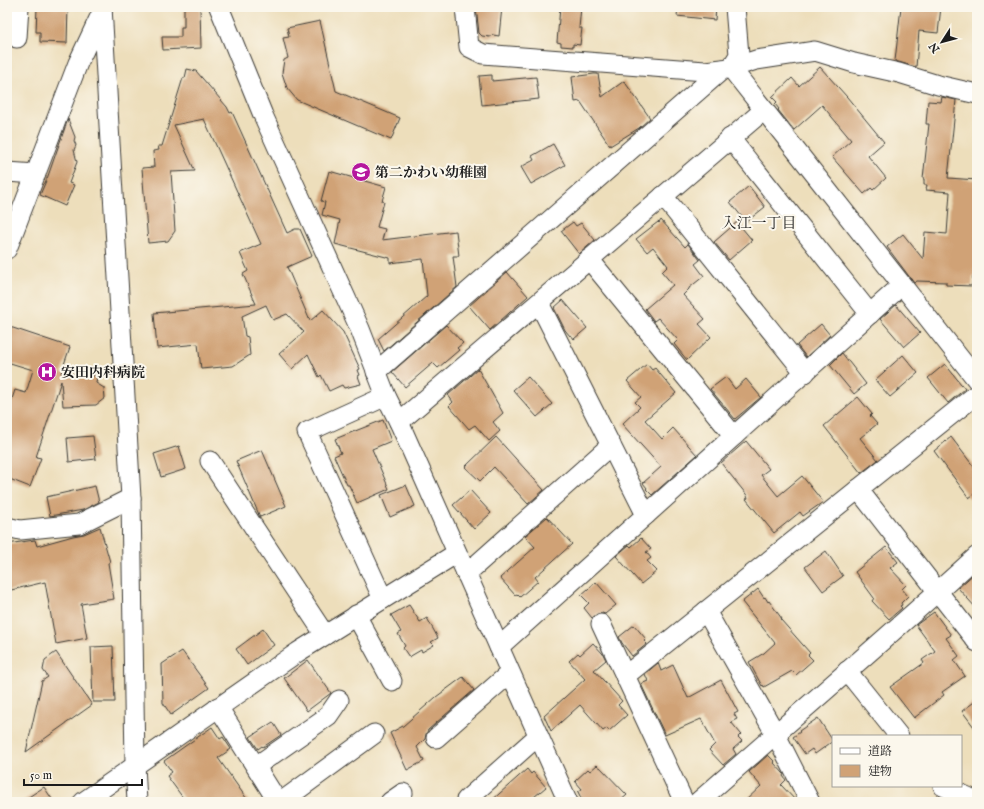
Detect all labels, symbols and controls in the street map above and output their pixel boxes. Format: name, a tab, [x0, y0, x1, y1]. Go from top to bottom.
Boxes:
north arrow	[922, 22, 962, 62]
text: N	[926, 39, 944, 56]
school or university icon: 第二かわい幼稚園	[350, 161, 372, 183]
place label: 第二かわい幼稚園	[375, 164, 487, 182]
district label: 入江一丁目	[721, 214, 797, 233]
hospital icon: 安田内科病院	[36, 361, 58, 383]
place label: 安田内科病院	[61, 364, 145, 382]
legend	[832, 735, 962, 787]
text: 道路	[868, 744, 892, 759]
scale bar	[24, 761, 142, 787]
text: 建物	[868, 764, 892, 779]
text: 50 m	[30, 768, 52, 783]

